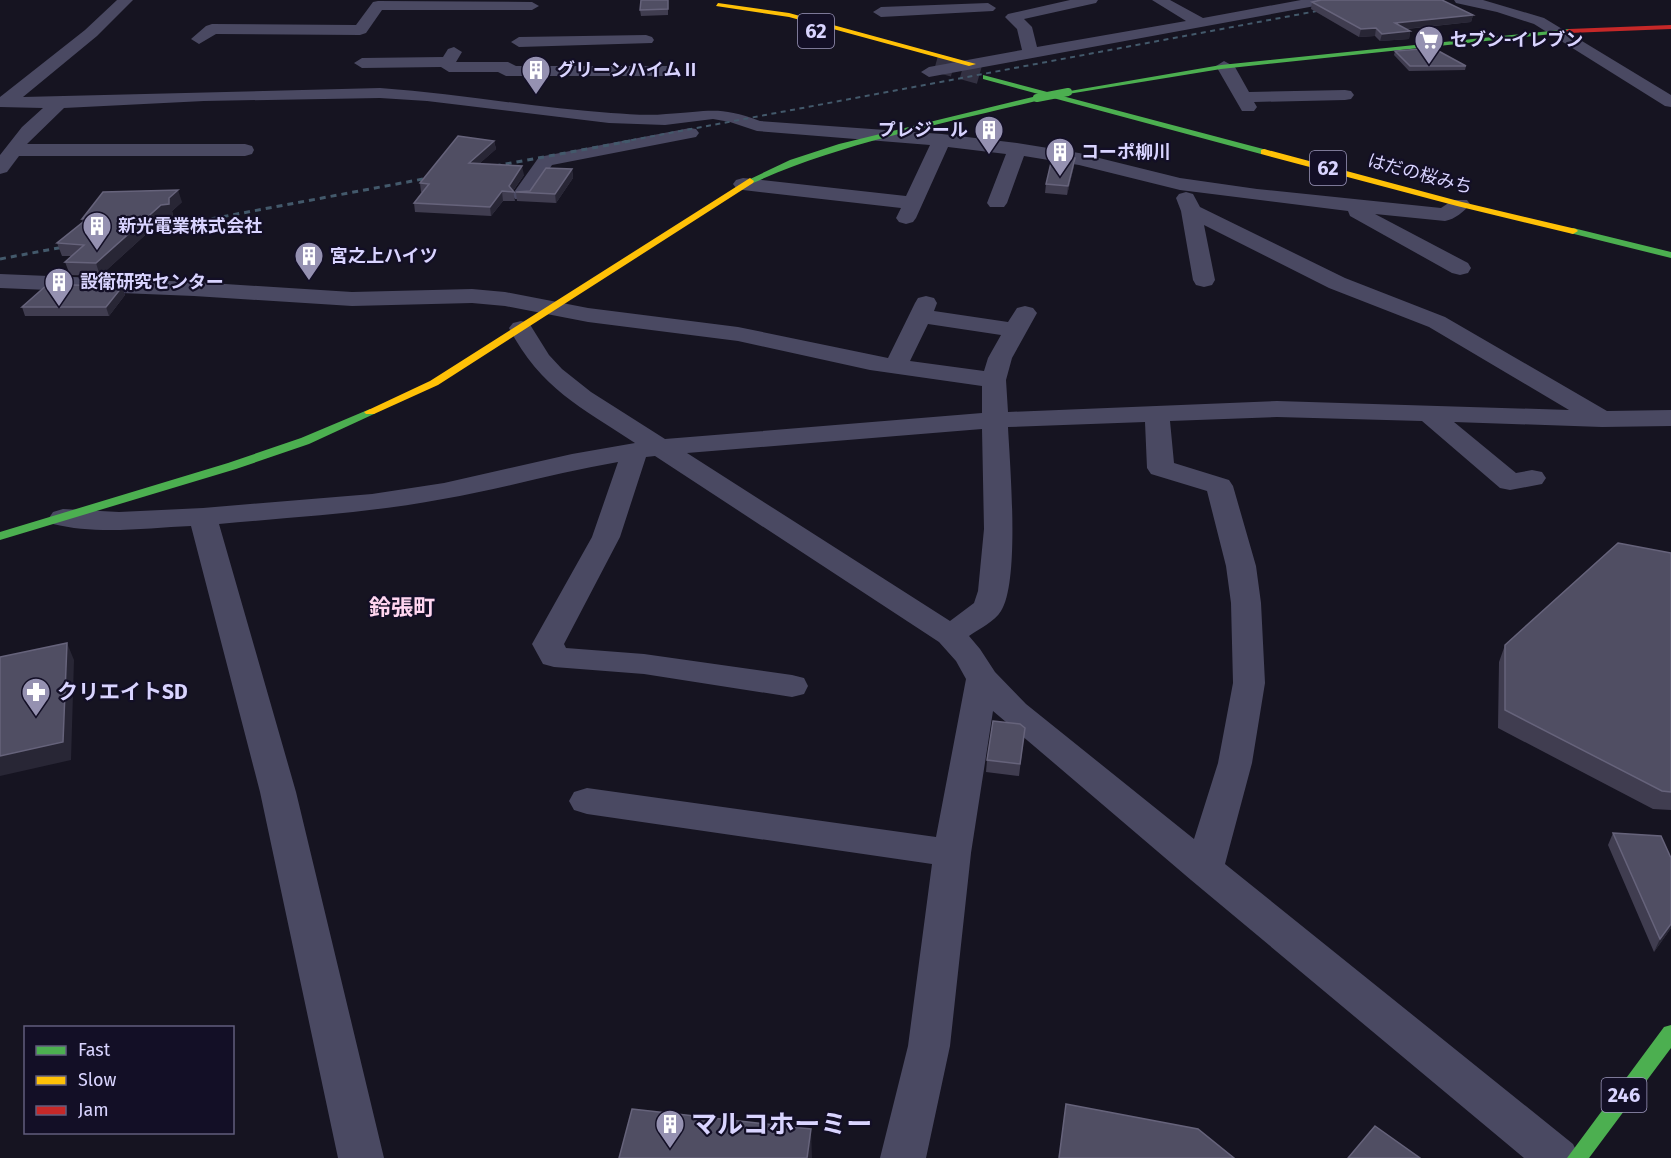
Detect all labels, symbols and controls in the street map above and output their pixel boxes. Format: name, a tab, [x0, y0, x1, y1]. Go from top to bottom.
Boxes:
road number: 62	[798, 14, 834, 48]
supermarket icon: セブン-イレブン	[1413, 24, 1445, 66]
place label: セブン-イレブン	[1450, 29, 1583, 51]
building icon: グリーンハイムⅡ	[520, 54, 552, 96]
place label: グリーンハイムⅡ	[557, 59, 699, 81]
building icon: プレジール	[973, 114, 1005, 156]
place label: プレジール	[878, 119, 968, 141]
building icon: コーポ柳川	[1044, 136, 1076, 178]
place label: コーポ柳川	[1081, 141, 1171, 163]
street label: はだの桜みち	[1365, 149, 1475, 199]
road number: 62	[1310, 151, 1346, 185]
building icon: 新光電業株式会社	[81, 210, 113, 252]
place label: 新光電業株式会社	[118, 215, 262, 237]
building icon: 宮之上ハイツ	[293, 240, 325, 282]
place label: 宮之上ハイツ	[330, 245, 438, 267]
building icon: 設衛研究センター	[43, 266, 75, 308]
place label: 設衛研究センター	[80, 271, 224, 293]
district label: 鈴張町	[369, 594, 435, 621]
pharmacy icon: クリエイトSD	[20, 676, 52, 718]
place label: クリエイトSD	[57, 679, 188, 705]
legend	[24, 1026, 234, 1134]
text: Fast	[78, 1039, 111, 1061]
text: Slow	[78, 1069, 117, 1091]
road number: 246	[1602, 1078, 1646, 1112]
text: Jam	[78, 1099, 109, 1121]
building icon: マルコホーミー	[654, 1108, 686, 1150]
place label: マルコホーミー	[691, 1109, 872, 1140]

